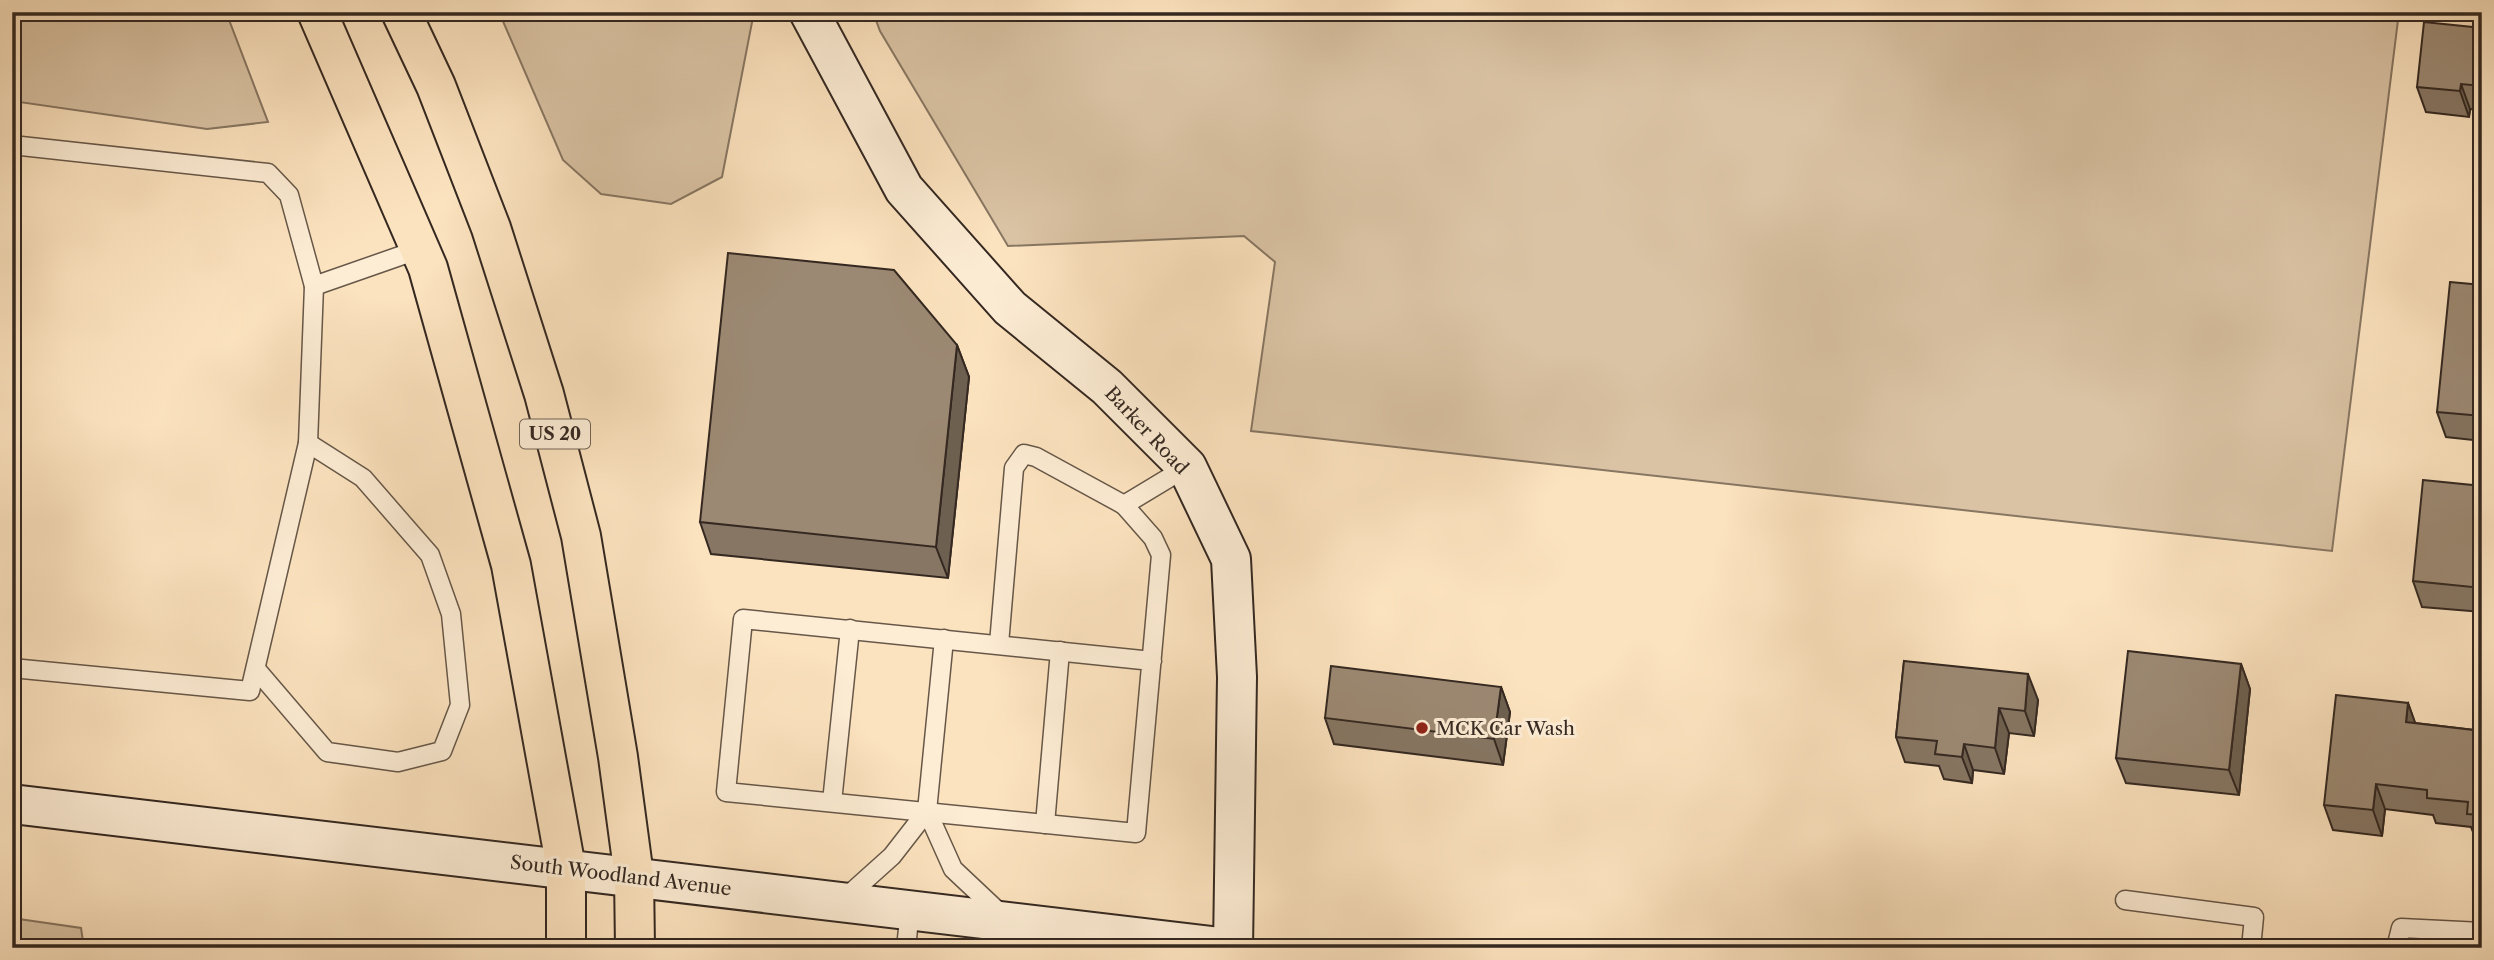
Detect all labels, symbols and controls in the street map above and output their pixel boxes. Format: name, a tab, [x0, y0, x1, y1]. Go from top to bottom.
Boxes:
street label: Barker Road	[1100, 382, 1193, 479]
road number: US 20	[520, 420, 590, 448]
place label: MCK Car Wash	[1436, 717, 1575, 740]
marker: MCK Car Wash	[1414, 720, 1430, 736]
street label: South Woodland Avenue	[509, 851, 733, 900]

